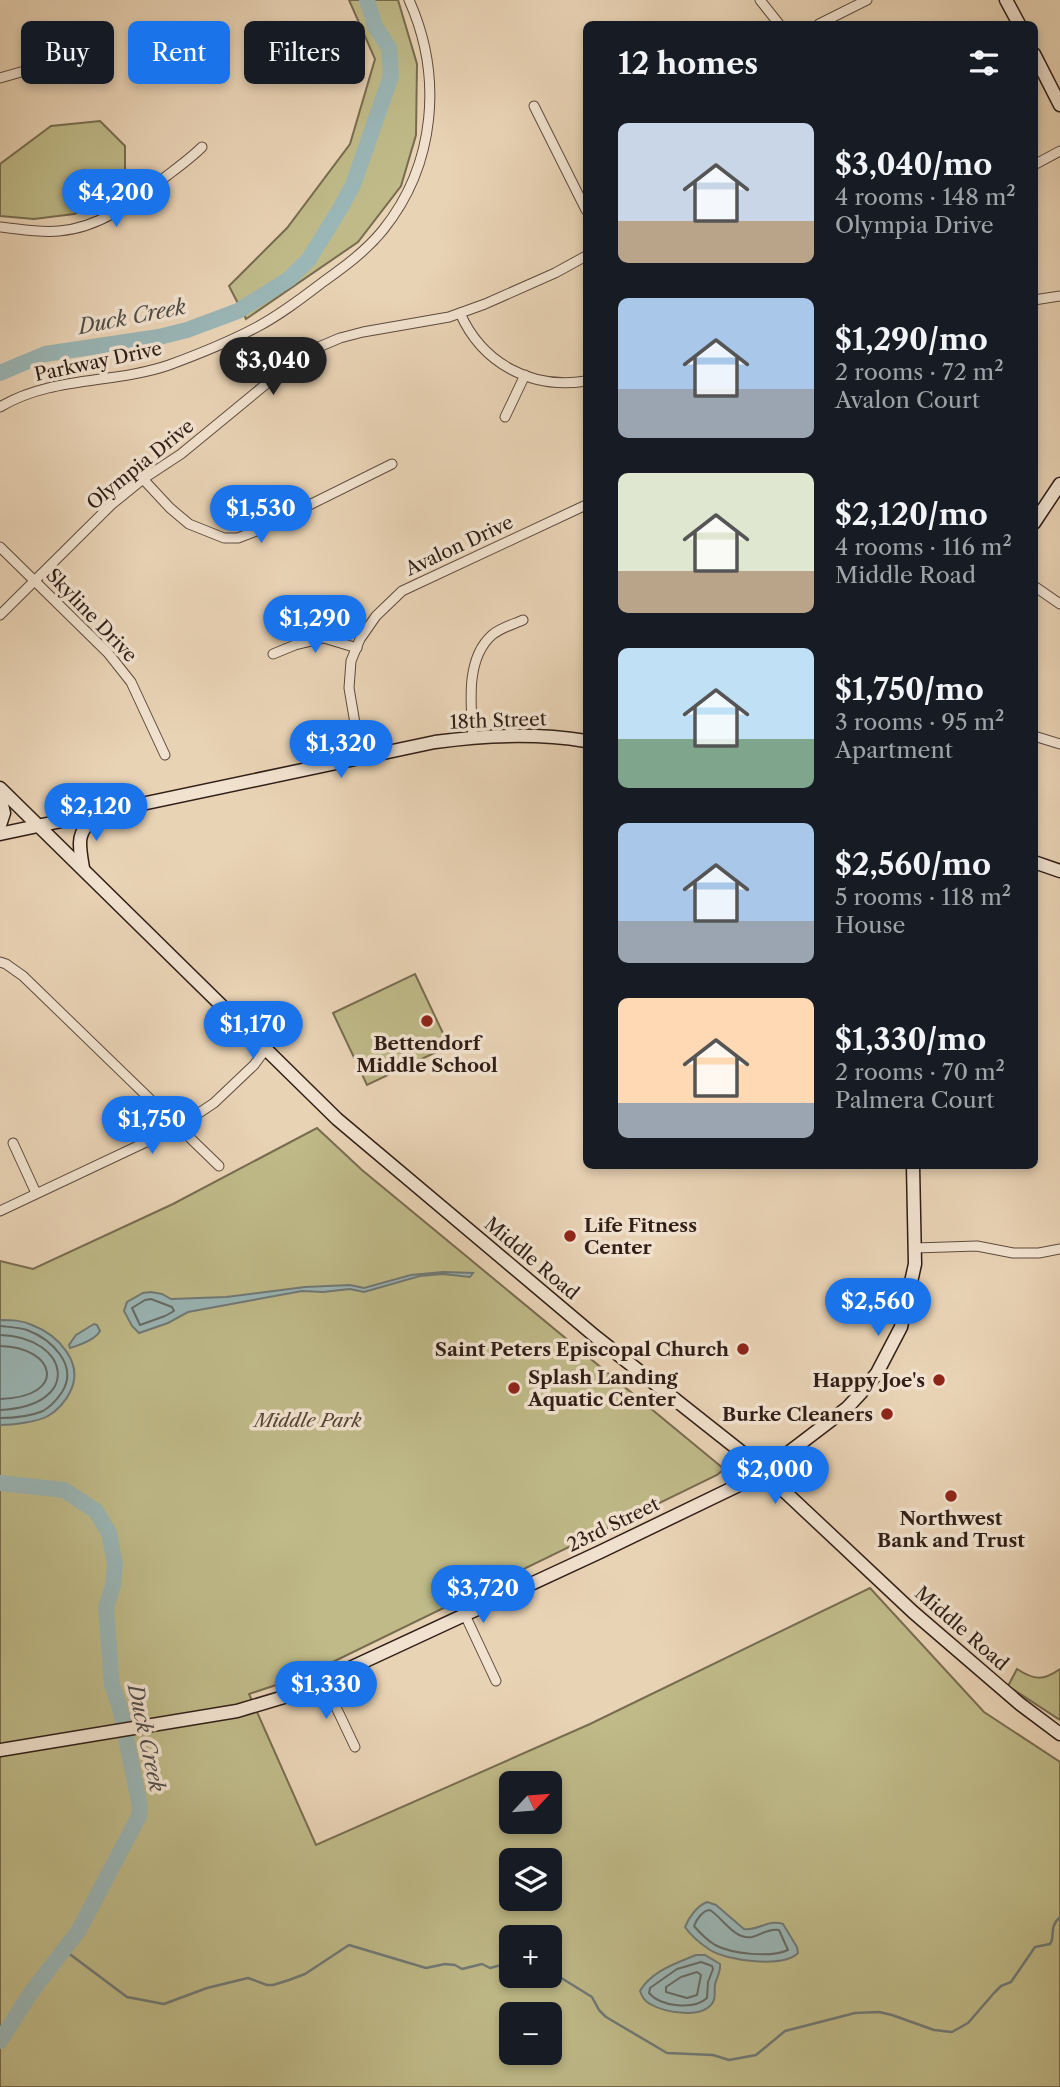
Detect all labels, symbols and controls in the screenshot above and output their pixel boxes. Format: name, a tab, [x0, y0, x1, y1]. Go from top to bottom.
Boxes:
chip: Buy	[21, 21, 114, 84]
chip: Rent	[128, 21, 230, 84]
chip: Filters	[244, 21, 365, 84]
icon: filters	[965, 44, 1003, 82]
text: 12 homes	[618, 45, 758, 82]
text: $3,040/mo	[835, 146, 992, 183]
icon: home	[674, 151, 758, 235]
pin: $4,200	[59, 170, 173, 229]
text: $4,200	[78, 178, 154, 206]
text: 4 rooms · 148 m²	[835, 183, 1016, 211]
text: Olympia Drive	[835, 211, 994, 239]
water label: Duck Creek	[74, 294, 188, 340]
text: $1,290/mo	[835, 321, 988, 358]
icon: home	[674, 326, 758, 410]
street label: Parkway Drive	[32, 337, 164, 386]
pin: $3,040	[216, 338, 330, 397]
text: $3,040	[236, 346, 310, 374]
text: 2 rooms · 72 m²	[835, 358, 1004, 386]
text: Avalon Court	[835, 386, 980, 414]
street label: Olympia Drive	[82, 414, 199, 515]
pin: $1,530	[204, 486, 318, 545]
text: $1,530	[226, 494, 296, 522]
text: $2,120/mo	[835, 496, 988, 533]
icon: home	[674, 501, 758, 585]
street label: Avalon Drive	[401, 510, 517, 581]
text: 4 rooms · 116 m²	[835, 533, 1012, 561]
text: Middle Road	[835, 561, 976, 589]
street label: Skyline Drive	[41, 564, 142, 667]
pin: $1,290	[258, 596, 372, 655]
text: $1,290	[279, 604, 351, 632]
text: $1,750/mo	[835, 671, 984, 708]
icon: home	[674, 676, 758, 760]
street label: 18th Street	[449, 707, 547, 734]
text: 3 rooms · 95 m²	[835, 708, 1004, 736]
pin: $1,320	[284, 720, 398, 780]
text: $1,320	[306, 729, 376, 757]
text: Apartment	[835, 736, 953, 764]
pin: $2,120	[39, 784, 153, 843]
text: $2,120	[60, 792, 132, 820]
text: $2,560/mo	[835, 846, 991, 883]
icon: home	[674, 851, 758, 935]
text: 5 rooms · 118 m²	[835, 883, 1011, 911]
text: House	[835, 911, 905, 939]
pin: $1,170	[196, 1002, 310, 1061]
text: $1,170	[220, 1010, 286, 1038]
marker: Bettendorf Middle School	[419, 1013, 435, 1029]
text: $1,330/mo	[835, 1021, 986, 1058]
icon: home	[674, 1026, 758, 1110]
place label: Bettendorf Middle School	[356, 1032, 498, 1077]
text: 2 rooms · 70 m²	[835, 1058, 1005, 1086]
text: Palmera Court	[835, 1086, 995, 1114]
pin: $1,750	[95, 1096, 209, 1156]
text: $1,750	[118, 1105, 186, 1133]
street label: Middle Road	[480, 1212, 584, 1305]
place label: Life Fitness Center	[584, 1214, 697, 1259]
marker: Life Fitness Center	[562, 1228, 578, 1244]
pin: $2,560	[821, 1278, 935, 1338]
text: $2,560	[841, 1287, 915, 1315]
place label: Saint Peters Episcopal Church	[435, 1338, 729, 1361]
marker: Saint Peters Episcopal Church	[735, 1341, 751, 1357]
place label: Splash Landing Aquatic Center	[527, 1366, 679, 1411]
place label: Happy Joe's	[813, 1369, 925, 1392]
marker: Happy Joe's	[931, 1372, 947, 1388]
marker: Splash Landing Aquatic Center	[506, 1380, 522, 1396]
place label: Burke Cleaners	[722, 1403, 873, 1426]
marker: Burke Cleaners	[879, 1406, 895, 1422]
park label: Middle Park	[252, 1409, 362, 1432]
pin: $2,000	[718, 1446, 832, 1506]
text: $2,000	[737, 1455, 813, 1483]
marker: Northwest Bank and Trust	[943, 1488, 959, 1504]
street label: 23rd Street	[563, 1492, 663, 1557]
place label: Northwest Bank and Trust	[877, 1507, 1025, 1552]
pin: $3,720	[426, 1566, 540, 1625]
text: $3,720	[447, 1574, 519, 1602]
street label: Middle Road	[910, 1581, 1013, 1676]
pin: $1,330	[269, 1662, 383, 1721]
text: $1,330	[291, 1670, 361, 1698]
water label: Duck Creek	[122, 1680, 170, 1794]
north arrow	[499, 1771, 562, 1834]
map controls	[499, 1771, 562, 2065]
button: layers	[499, 1848, 562, 1911]
button: +	[499, 1925, 562, 1988]
button: −	[499, 2002, 562, 2065]

